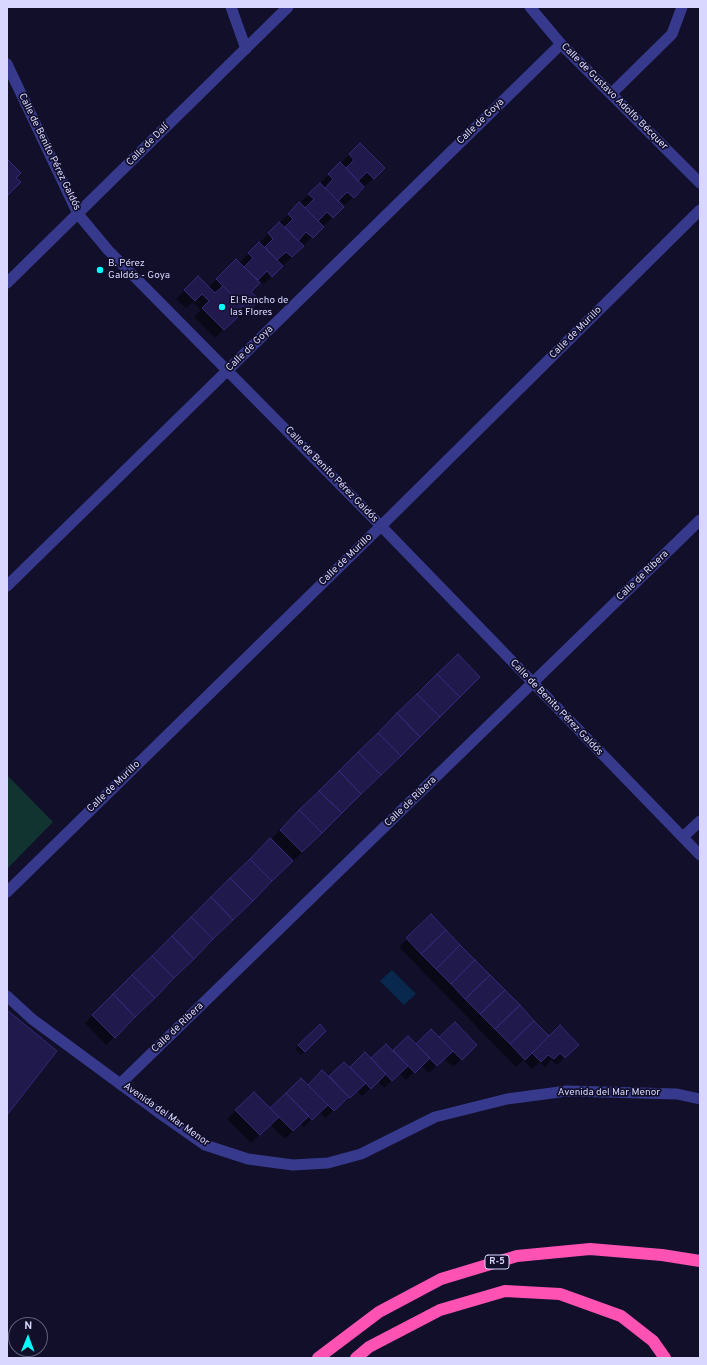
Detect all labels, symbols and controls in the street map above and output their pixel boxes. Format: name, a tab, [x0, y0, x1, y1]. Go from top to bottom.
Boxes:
street label: Calle de Gustavo Adolfo Bécquer	[558, 41, 670, 153]
street label: Calle de Benito Pérez Galdós	[15, 92, 83, 212]
street label: Calle de Goya	[455, 97, 507, 147]
street label: Calle de Dalí	[124, 121, 172, 169]
place label: B. Pérez Galdós - Goya	[108, 258, 170, 282]
marker: B. Pérez Galdós - Goya	[95, 265, 105, 275]
place label: El Rancho de las Flores	[230, 295, 288, 318]
marker: El Rancho de las Flores	[217, 302, 227, 312]
street label: Calle de Murillo	[547, 304, 605, 362]
street label: Calle de Goya	[224, 324, 276, 374]
street label: Calle de Benito Pérez Galdós	[282, 425, 380, 525]
street label: Calle de Murillo	[317, 532, 375, 588]
street label: Calle de Ribera	[615, 548, 671, 604]
street label: Calle de Benito Pérez Galdós	[507, 658, 605, 758]
street label: Calle de Murillo	[85, 759, 143, 815]
street label: Calle de Ribera	[383, 774, 439, 830]
street label: Calle de Ribera	[150, 1000, 206, 1056]
street label: Avenida del Mar Menor	[121, 1081, 211, 1149]
street label: Avenida del Mar Menor	[558, 1087, 660, 1099]
road number: R-5	[485, 1255, 509, 1269]
north arrow	[8, 1317, 48, 1357]
text: N	[24, 1319, 32, 1333]

